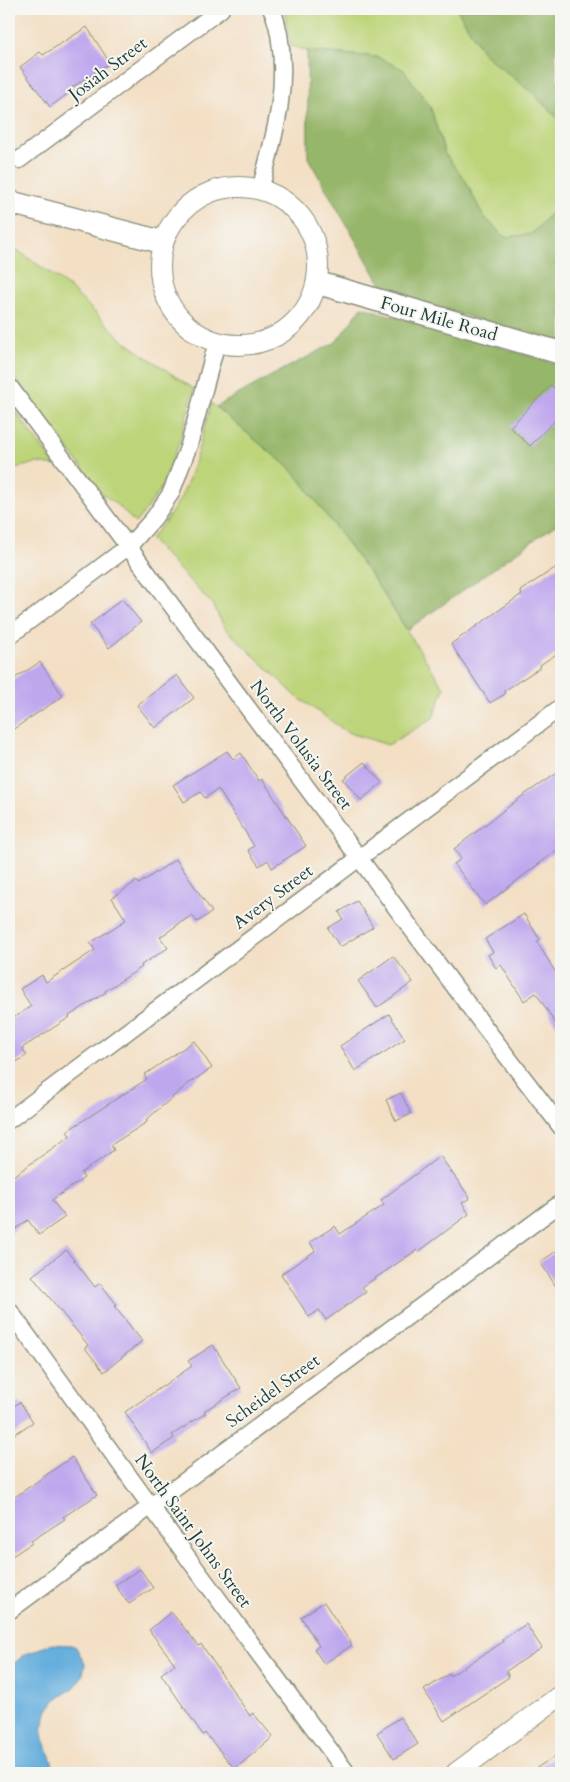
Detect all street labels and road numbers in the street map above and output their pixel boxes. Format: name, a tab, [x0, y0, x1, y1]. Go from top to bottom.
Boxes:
street label: Josiah Street	[61, 31, 153, 109]
street label: Four Mile Road	[378, 290, 501, 348]
street label: North Volusia Street	[244, 675, 358, 815]
street label: Avery Street	[228, 858, 318, 935]
street label: Scheidel Street	[221, 1348, 325, 1434]
street label: North Saint Johns Street	[129, 1449, 258, 1613]

